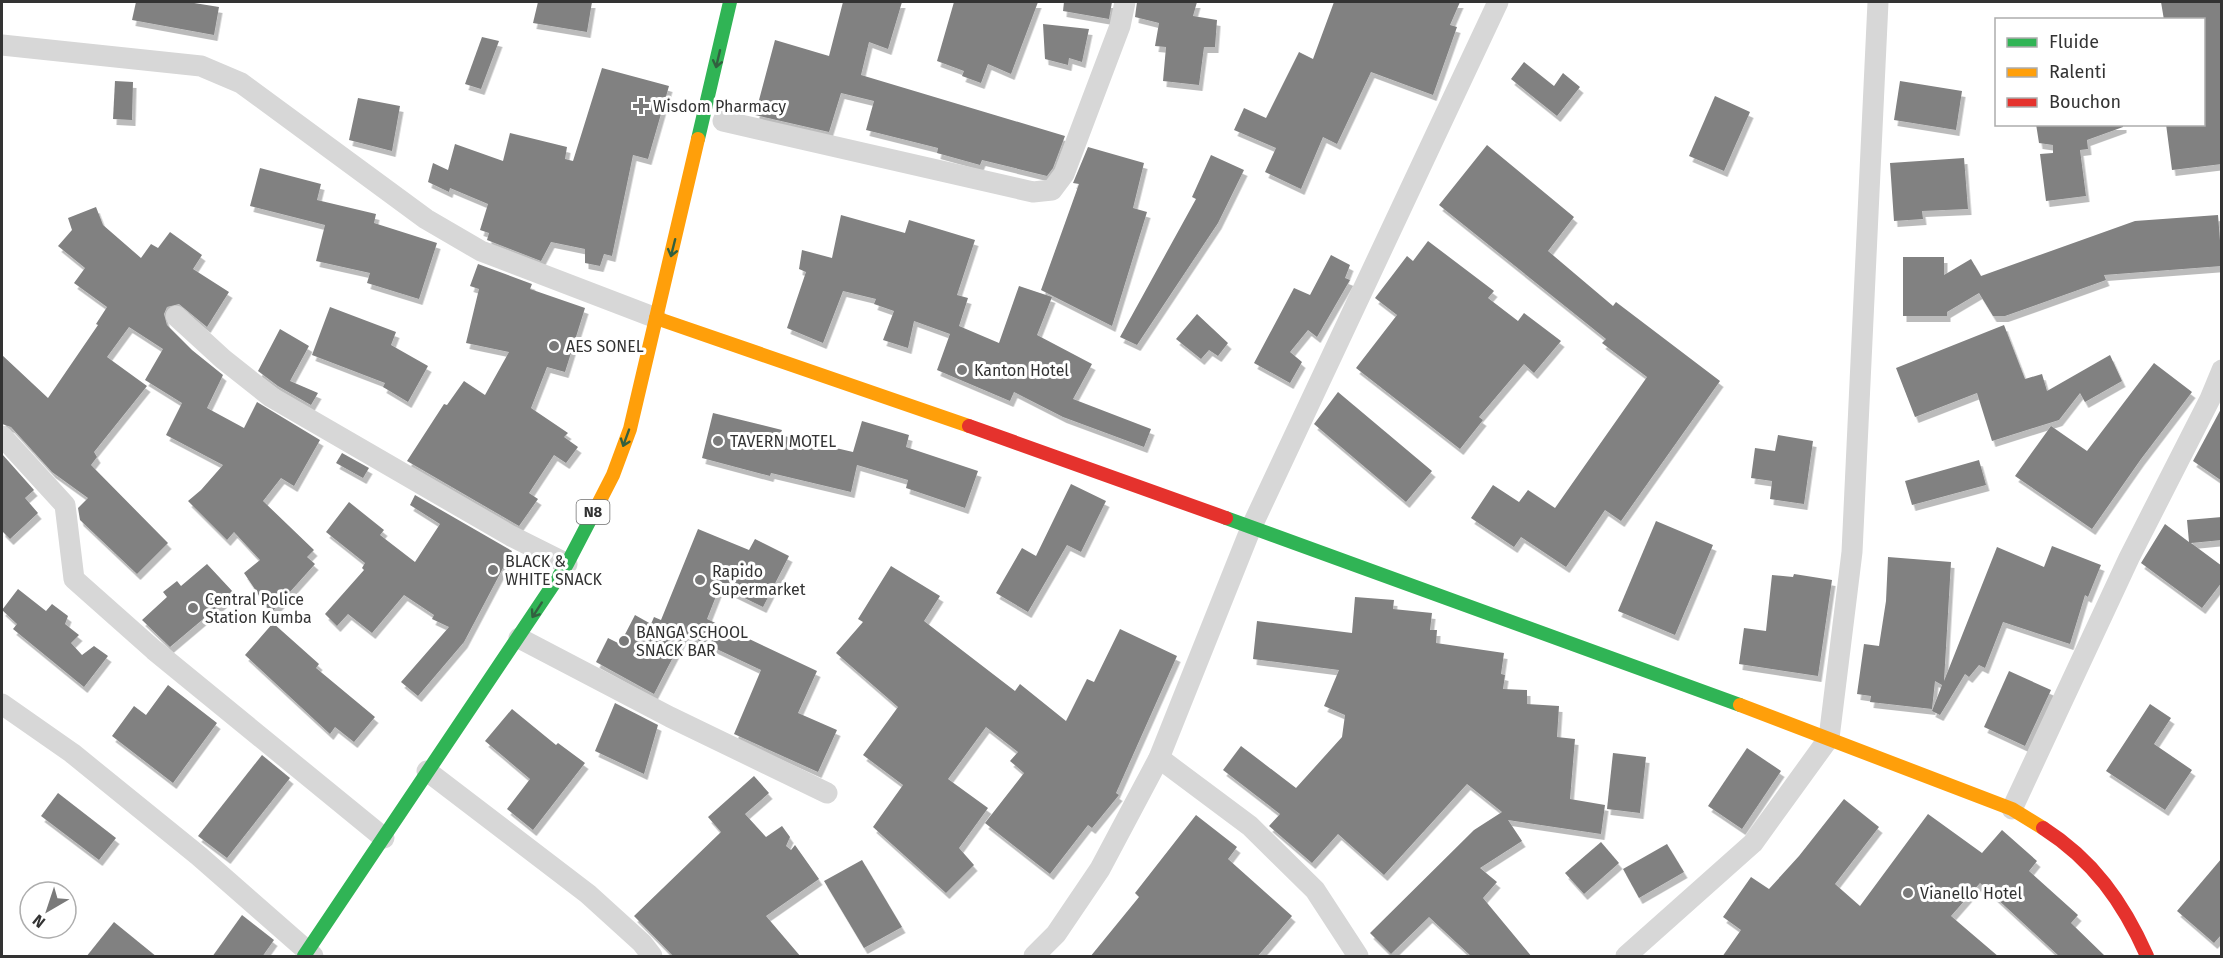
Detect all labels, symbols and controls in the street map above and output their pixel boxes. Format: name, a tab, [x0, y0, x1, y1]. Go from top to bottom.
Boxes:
legend	[1995, 18, 2205, 126]
text: Fluide	[2049, 31, 2099, 53]
one-way arrow	[711, 49, 723, 68]
text: Ralenti	[2049, 61, 2106, 83]
text: Bouchon	[2049, 91, 2121, 113]
place label: Wisdom Pharmacy	[653, 97, 786, 116]
marker: Wisdom Pharmacy	[634, 99, 648, 113]
one-way arrow	[667, 239, 679, 258]
place label: AES SONEL	[566, 337, 644, 356]
marker: AES SONEL	[547, 339, 561, 353]
place label: Kanton Hotel	[974, 361, 1069, 380]
marker: Kanton Hotel	[955, 363, 969, 377]
one-way arrow	[620, 428, 631, 446]
place label: TAVERN MOTEL	[730, 432, 836, 451]
marker: TAVERN MOTEL	[711, 434, 725, 448]
road number: N8	[576, 500, 610, 524]
place label: BLACK & WHITE SNACK	[505, 552, 603, 589]
place label: Rapido Supermarket	[712, 562, 806, 599]
marker: BLACK & WHITE SNACK	[486, 563, 500, 577]
marker: Rapido Supermarket	[693, 573, 707, 587]
place label: Central Police Station Kumba	[205, 590, 312, 627]
marker: Central Police Station Kumba	[186, 601, 200, 615]
one-way arrow	[530, 601, 542, 618]
place label: BANGA SCHOOL SNACK BAR	[636, 623, 748, 660]
marker: BANGA SCHOOL SNACK BAR	[617, 634, 631, 648]
north arrow	[18, 880, 78, 940]
place label: Vianello Hotel	[1920, 884, 2023, 903]
marker: Vianello Hotel	[1901, 886, 1915, 900]
text: N	[29, 911, 49, 932]

